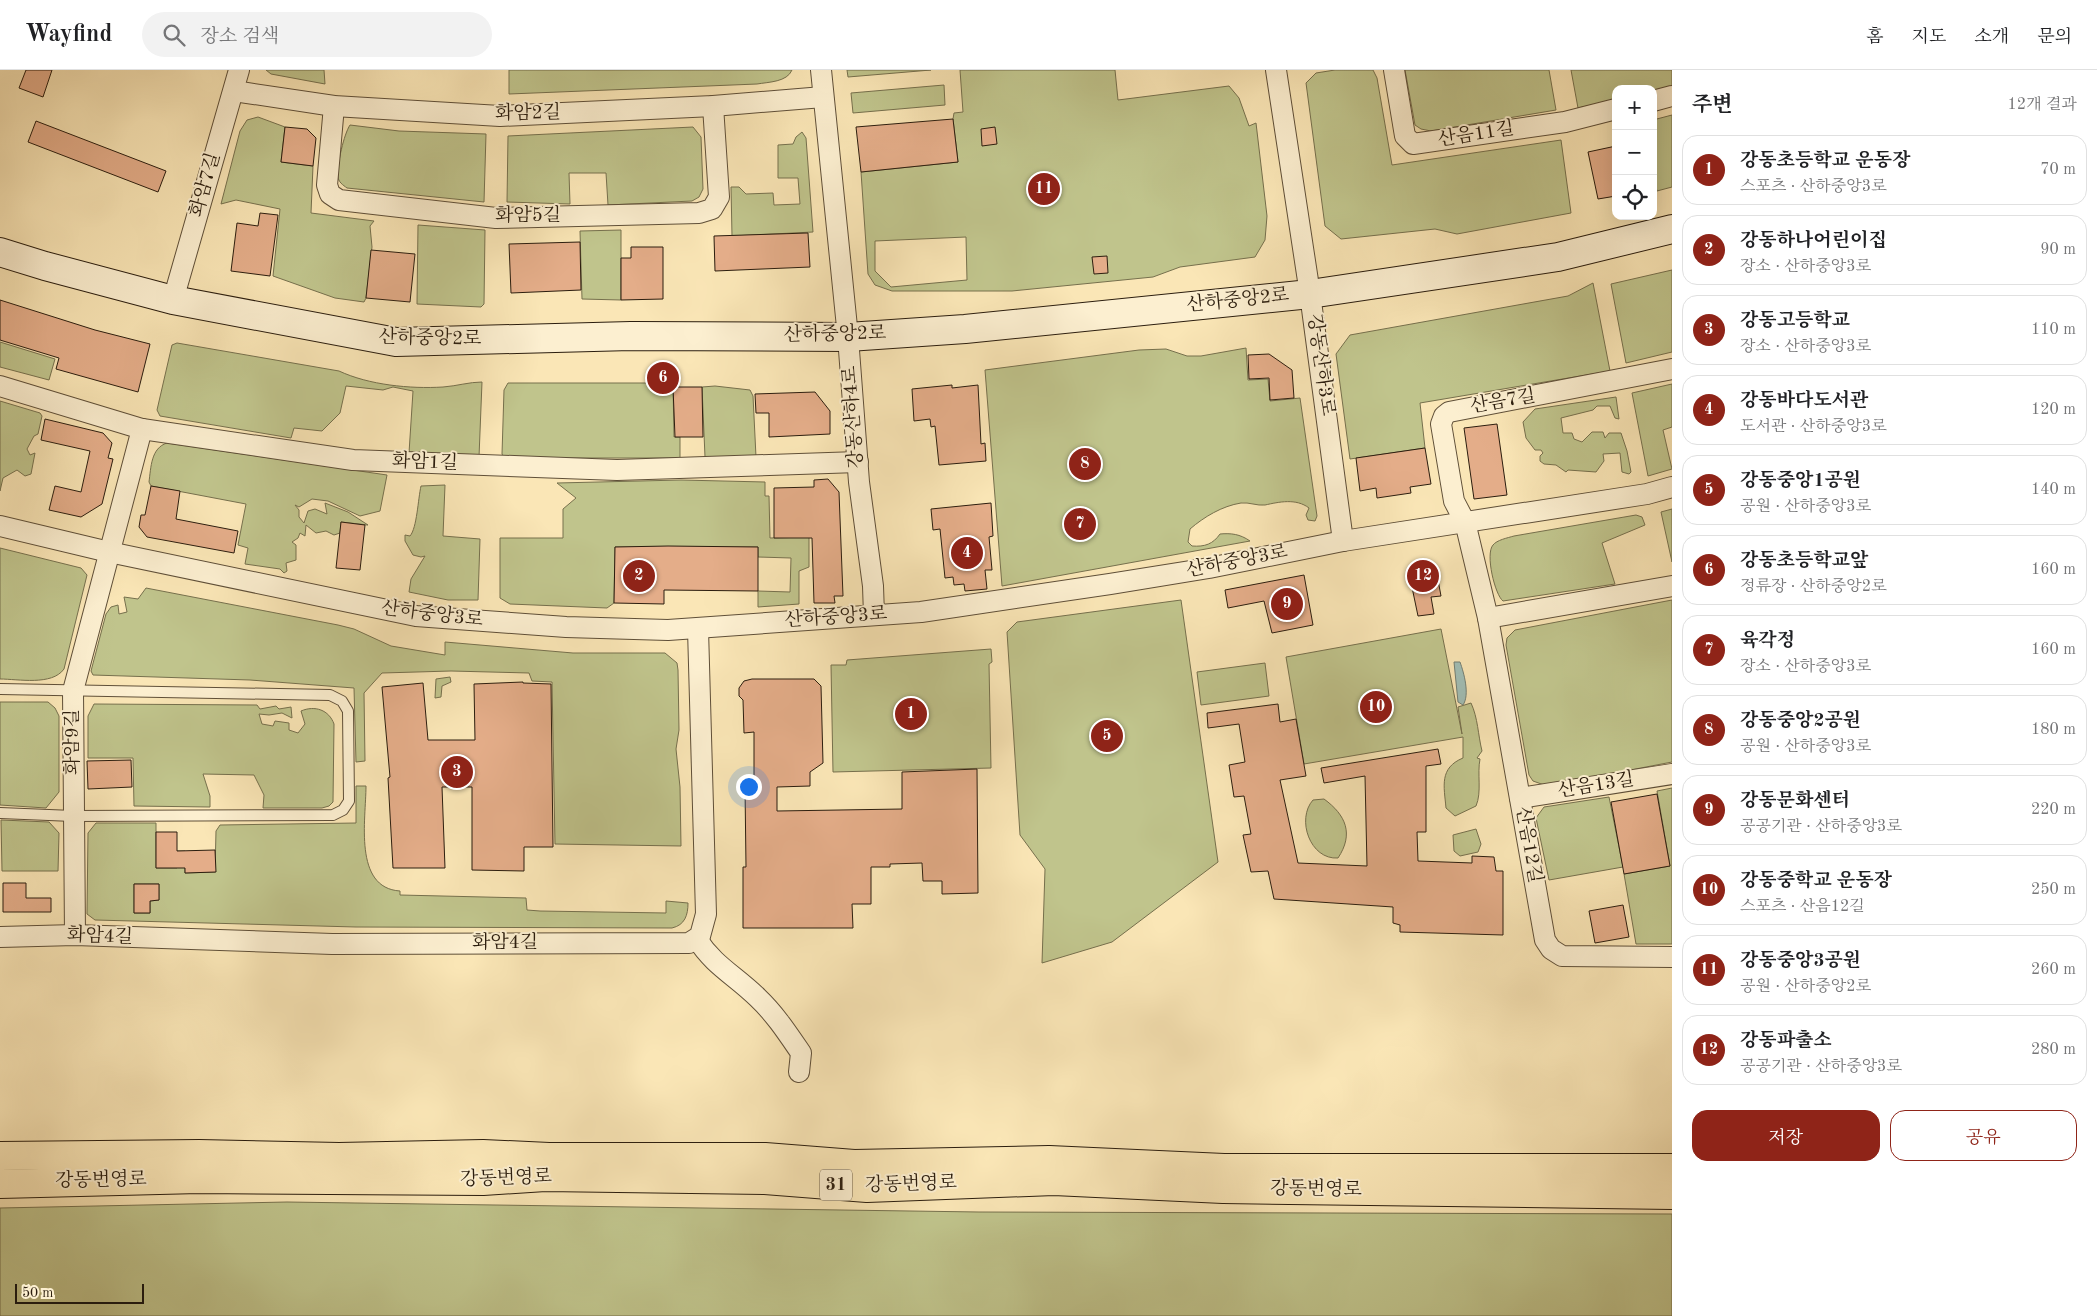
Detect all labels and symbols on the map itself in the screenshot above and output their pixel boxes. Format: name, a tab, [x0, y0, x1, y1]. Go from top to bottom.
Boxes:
street label: 화암2길	[495, 102, 561, 124]
street label: 산음11길	[1436, 118, 1516, 150]
street label: 화암7길	[186, 150, 224, 219]
pin: 11	[1028, 170, 1060, 208]
street label: 화암5길	[495, 205, 561, 226]
street label: 산하중앙2로	[1186, 284, 1290, 316]
street label: 강동산하3로	[1303, 313, 1339, 417]
street label: 산하중앙2로	[783, 323, 887, 345]
street label: 산하중앙2로	[378, 327, 482, 349]
pin: 6	[647, 359, 679, 397]
street label: 강동산하4로	[839, 365, 867, 469]
street label: 산음7길	[1468, 385, 1537, 417]
pin: 8	[1069, 445, 1101, 483]
street label: 화암1길	[392, 450, 458, 474]
pin: 7	[1064, 505, 1096, 543]
pin: 4	[951, 534, 983, 572]
street label: 산하중앙3로	[1184, 541, 1289, 581]
pin: 2	[623, 557, 655, 595]
pin: 12	[1407, 557, 1439, 595]
pin: 9	[1271, 585, 1303, 623]
street label: 산하중앙3로	[380, 597, 484, 631]
street label: 산하중앙3로	[784, 603, 888, 631]
pin: 10	[1360, 688, 1392, 726]
pin: 1	[895, 695, 927, 733]
street label: 화암9길	[62, 709, 83, 775]
pin: 5	[1091, 717, 1123, 755]
pin: 3	[441, 753, 473, 791]
street label: 산음13길	[1556, 769, 1636, 801]
your location	[736, 774, 762, 800]
street label: 산음12길	[1512, 805, 1546, 885]
street label: 화암4길	[67, 924, 133, 948]
street label: 화암4길	[472, 932, 538, 953]
street label: 강동번영로	[460, 1166, 552, 1190]
street label: 강동번영로	[55, 1169, 147, 1191]
road number: 31	[820, 1170, 852, 1200]
street label: 강동번영로	[865, 1172, 957, 1196]
street label: 강동번영로	[1270, 1178, 1362, 1200]
scale bar	[15, 1281, 144, 1304]

